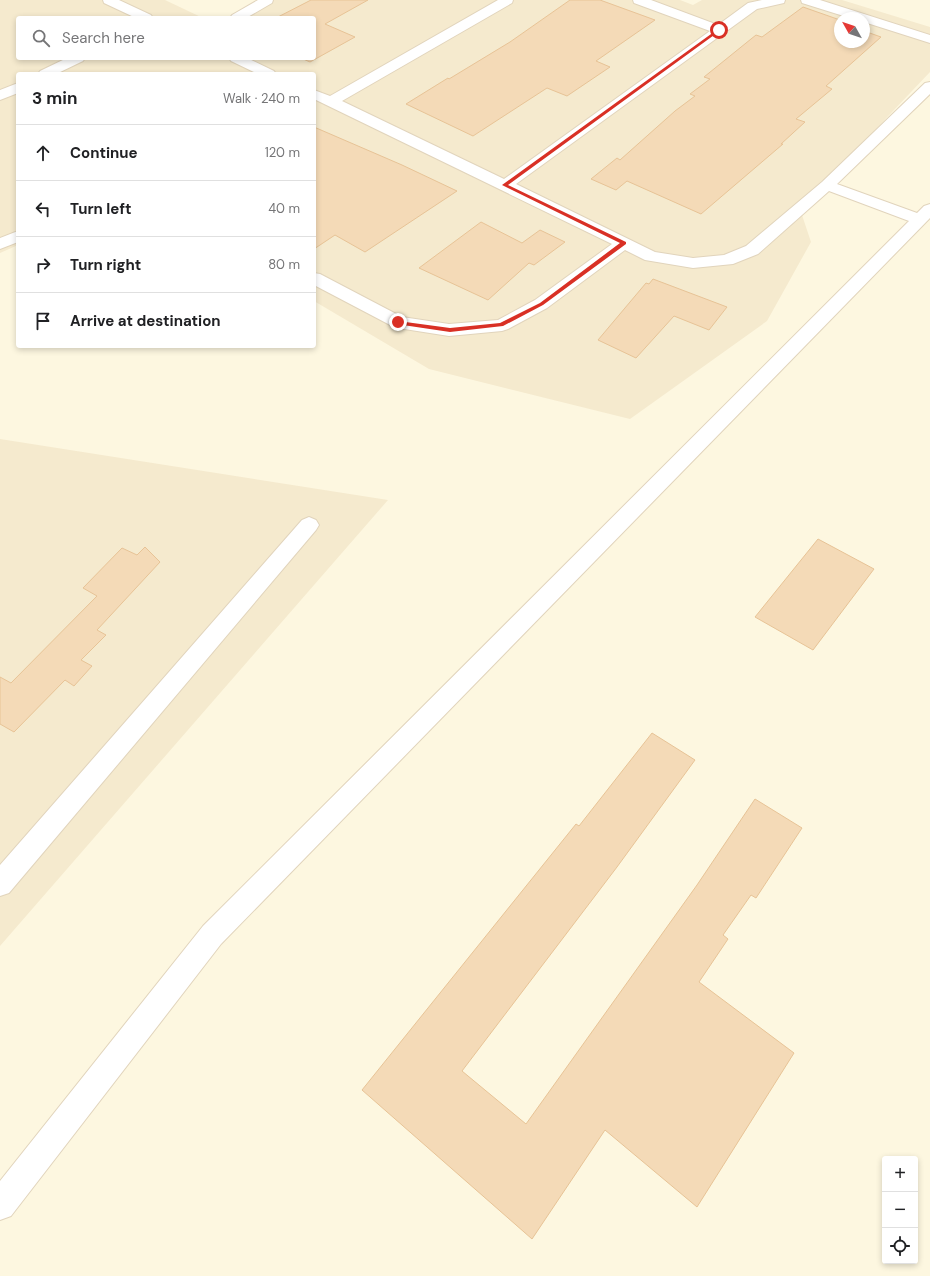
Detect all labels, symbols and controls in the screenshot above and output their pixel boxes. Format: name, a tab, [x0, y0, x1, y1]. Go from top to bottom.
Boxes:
north arrow	[834, 12, 870, 48]
search box	[16, 16, 316, 60]
route start	[710, 21, 728, 39]
icon: search	[30, 27, 52, 49]
text: Search here	[62, 28, 145, 48]
text: 3 min	[32, 87, 77, 109]
text: Walk · 240 m	[223, 90, 300, 107]
icon: ahead	[32, 142, 54, 164]
text: Continue	[70, 143, 138, 163]
text: 120 m	[265, 144, 300, 161]
icon: left	[32, 198, 54, 220]
text: Turn left	[70, 199, 131, 219]
text: 40 m	[268, 200, 300, 217]
icon: right	[32, 254, 54, 276]
text: Turn right	[70, 255, 141, 275]
text: 80 m	[268, 256, 300, 273]
icon: arrive	[32, 310, 54, 332]
text: Arrive at destination	[70, 311, 221, 331]
route end	[389, 313, 407, 331]
map controls	[882, 1156, 918, 1264]
button: +	[882, 1156, 918, 1192]
button: −	[882, 1192, 918, 1228]
button: locate	[882, 1228, 918, 1264]

